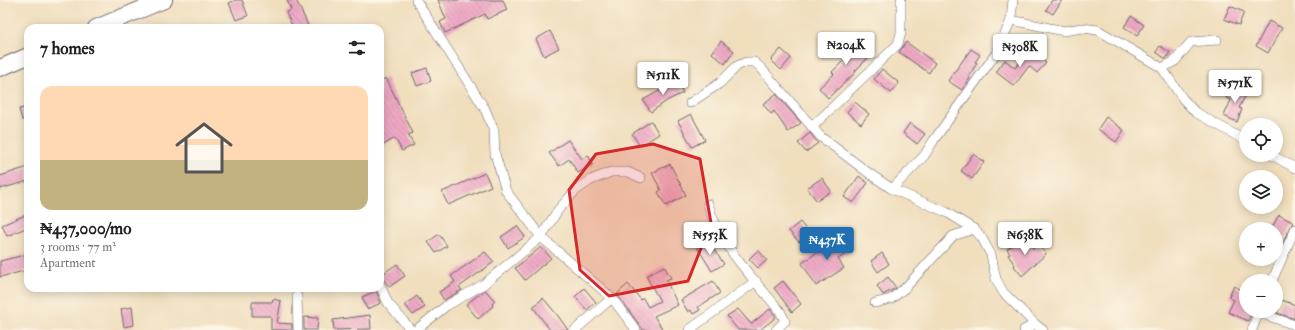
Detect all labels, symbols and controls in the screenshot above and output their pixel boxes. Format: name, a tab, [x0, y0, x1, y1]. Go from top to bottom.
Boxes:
pin: ₦204K	[818, 32, 874, 66]
pin: ₦308K	[992, 34, 1048, 68]
icon: filters	[346, 37, 368, 59]
text: ₦204K	[827, 37, 865, 53]
text: 7 homes	[40, 38, 95, 59]
text: ₦308K	[1002, 39, 1038, 55]
pin: ₦511K	[635, 62, 691, 96]
text: ₦511K	[646, 67, 680, 83]
pin: ₦571K	[1207, 70, 1263, 104]
text: ₦571K	[1218, 75, 1252, 91]
icon: home	[168, 112, 240, 184]
map controls	[1239, 118, 1283, 318]
button: locate	[1239, 118, 1283, 162]
button: layers	[1239, 170, 1283, 214]
text: ₦437,000/mo	[40, 218, 131, 239]
pin: ₦553K	[682, 222, 738, 256]
pin: ₦638K	[997, 222, 1053, 256]
button: +	[1239, 222, 1283, 266]
text: ₦553K	[693, 227, 727, 243]
pin: ₦437K	[799, 227, 855, 261]
text: ₦638K	[1007, 227, 1043, 243]
text: ₦437K	[809, 232, 845, 248]
text: 3 rooms · 77 m²	[40, 239, 116, 255]
text: Apartment	[40, 255, 96, 271]
button: −	[1239, 274, 1283, 318]

